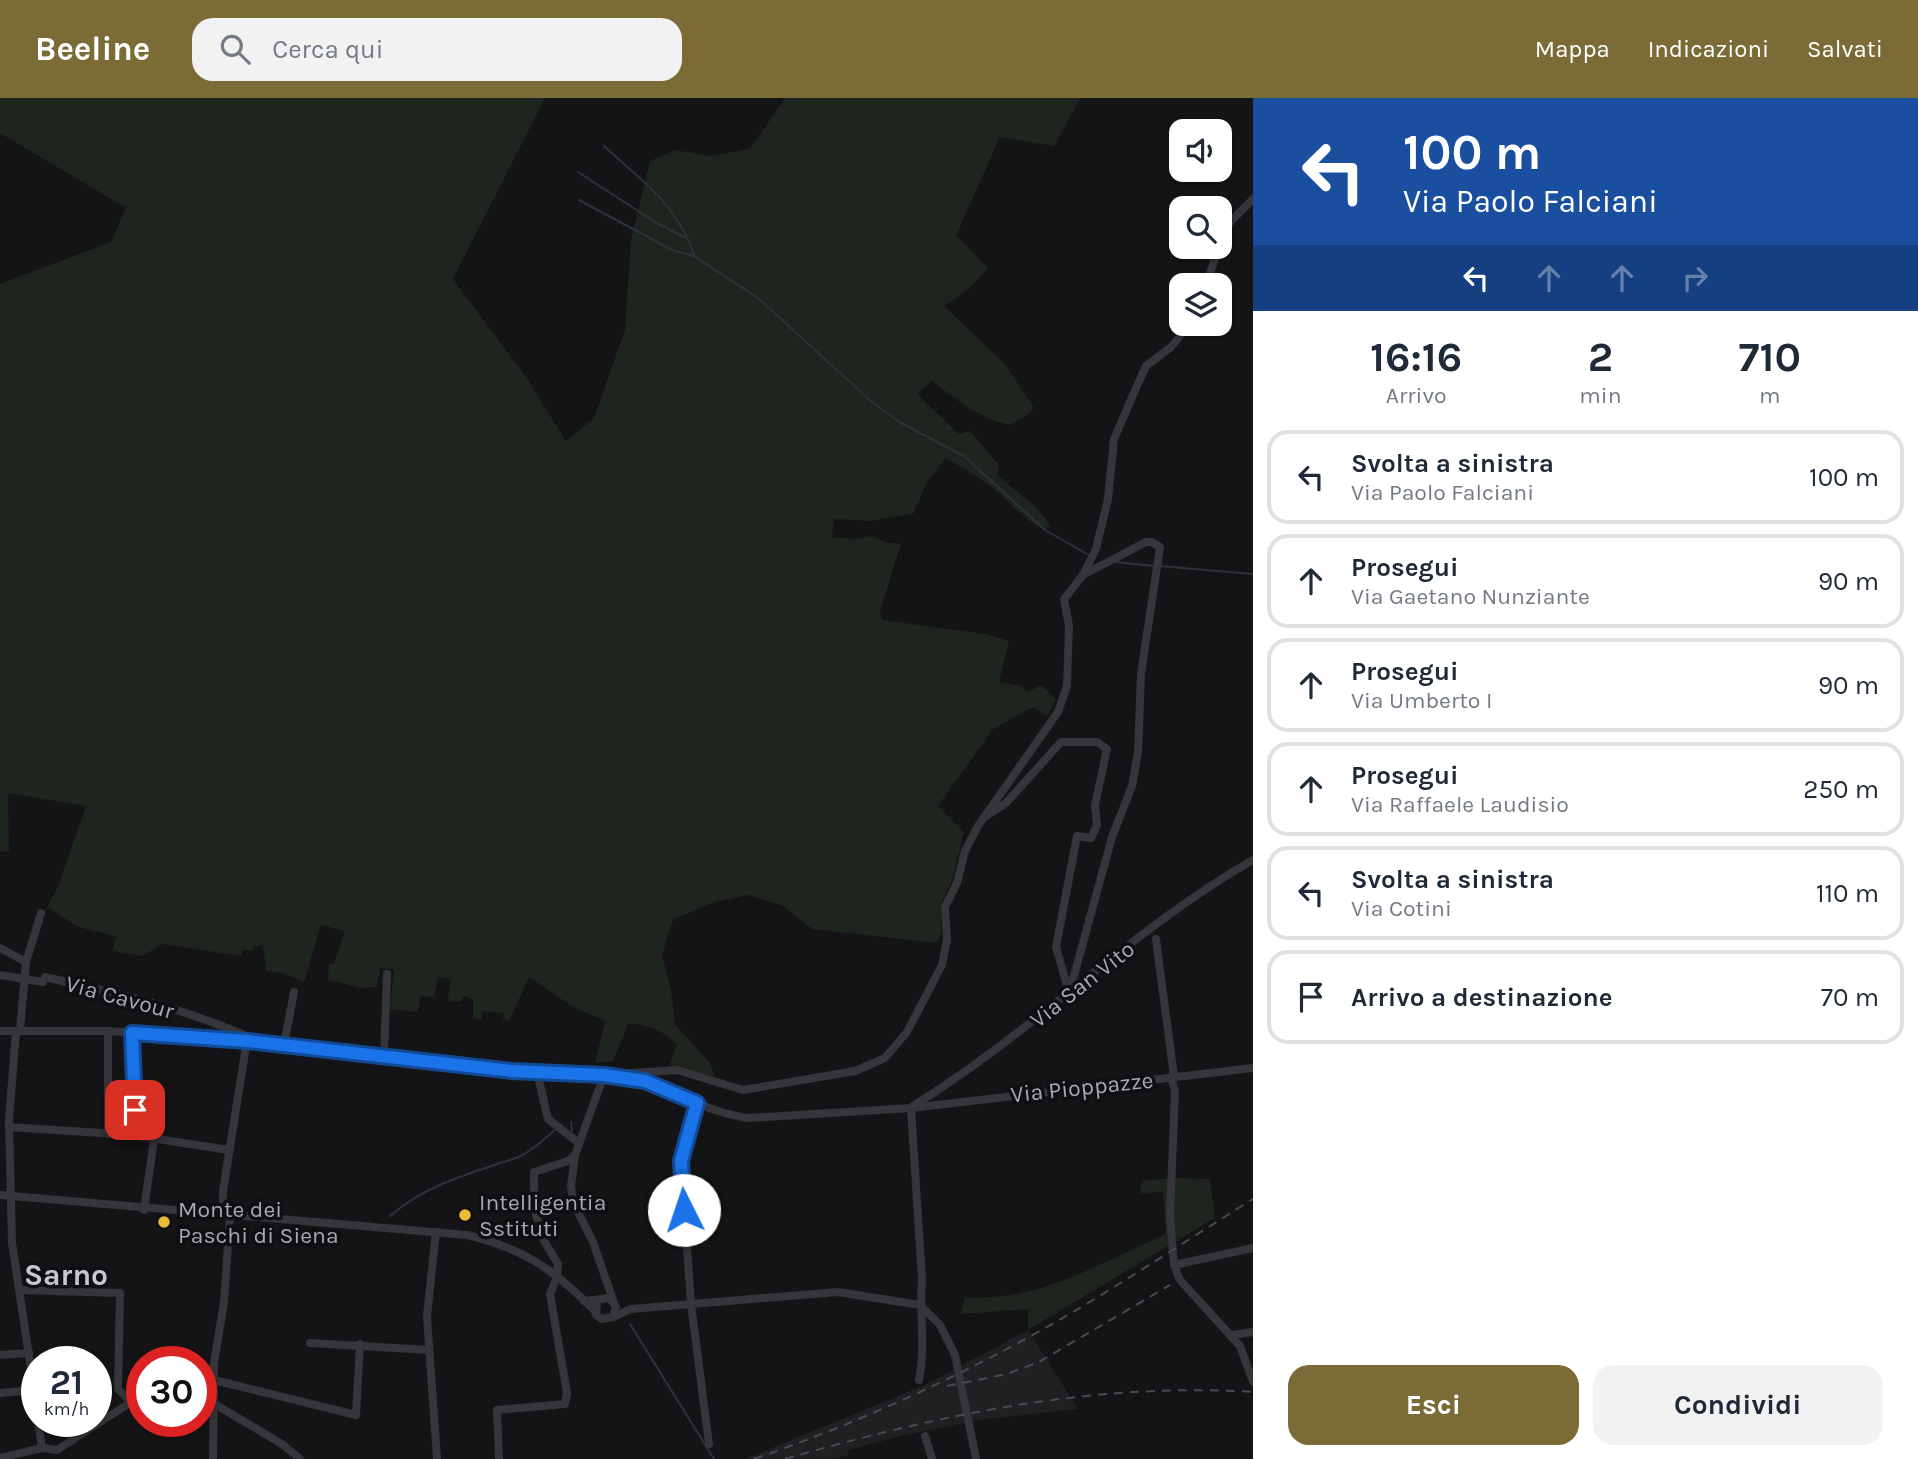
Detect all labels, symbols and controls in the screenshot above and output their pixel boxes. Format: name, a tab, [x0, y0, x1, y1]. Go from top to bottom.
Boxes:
search box	[192, 18, 682, 81]
text: Beeline	[35, 30, 150, 68]
icon: search	[216, 30, 254, 68]
text: Cerca qui	[272, 34, 384, 65]
text: Mappa	[1535, 35, 1610, 63]
text: Indicazioni	[1648, 35, 1769, 63]
text: Salvati	[1807, 35, 1883, 63]
map controls	[1169, 119, 1232, 336]
button: sound	[1169, 119, 1232, 182]
text: 100 m	[1403, 124, 1541, 181]
icon: left	[1288, 126, 1379, 217]
text: Via Paolo Falciani	[1403, 183, 1658, 220]
button: search	[1169, 196, 1232, 259]
icon: left	[1457, 259, 1495, 297]
icon: ahead	[1530, 259, 1568, 297]
icon: ahead	[1603, 259, 1641, 297]
icon: right	[1676, 259, 1714, 297]
button: layers	[1169, 273, 1232, 336]
text: 16:16	[1370, 332, 1462, 382]
text: 2	[1588, 332, 1613, 382]
text: 710	[1739, 332, 1801, 382]
text: Arrivo	[1386, 382, 1447, 409]
text: min	[1579, 382, 1622, 409]
text: m	[1759, 382, 1781, 409]
text: Svolta a sinistra	[1351, 448, 1554, 479]
icon: left	[1292, 458, 1330, 496]
text: 100 m	[1809, 462, 1879, 493]
text: Via Paolo Falciani	[1351, 479, 1534, 506]
text: Prosegui	[1351, 552, 1458, 583]
icon: ahead	[1292, 562, 1330, 600]
text: 90 m	[1818, 566, 1879, 597]
text: Via Gaetano Nunziante	[1351, 583, 1590, 610]
text: Prosegui	[1351, 656, 1458, 687]
icon: ahead	[1292, 666, 1330, 704]
text: 90 m	[1818, 670, 1879, 701]
text: Via Umberto I	[1351, 687, 1492, 714]
text: Prosegui	[1351, 760, 1458, 791]
icon: ahead	[1292, 770, 1330, 808]
text: 250 m	[1803, 774, 1879, 805]
text: Via Raffaele Laudisio	[1351, 791, 1569, 818]
text: Svolta a sinistra	[1351, 864, 1554, 895]
icon: left	[1292, 874, 1330, 912]
text: 110 m	[1816, 878, 1879, 909]
text: Via Cotini	[1351, 895, 1452, 922]
street label: Via San Vito	[1025, 935, 1140, 1033]
street label: Via Cavour	[63, 970, 178, 1025]
icon: arrive	[1292, 978, 1330, 1016]
text: Arrivo a destinazione	[1351, 982, 1613, 1013]
text: 70 m	[1821, 982, 1879, 1013]
street label: Via Pioppazze	[1009, 1067, 1155, 1108]
pin	[105, 1080, 165, 1140]
icon: arrive	[116, 1091, 154, 1129]
position arrow	[647, 1173, 721, 1247]
place label: Intelligentia Sstituti	[479, 1189, 606, 1242]
place label: Monte dei Paschi di Siena	[178, 1196, 339, 1249]
marker: Intelligentia Sstituti	[457, 1207, 473, 1223]
marker: Monte dei Paschi di Siena	[156, 1214, 172, 1230]
district label: Sarno	[24, 1257, 108, 1293]
speed limit sign: 30	[126, 1346, 217, 1437]
text: 21	[50, 1362, 83, 1403]
button: Esci	[1288, 1365, 1579, 1445]
button: Condividi	[1593, 1365, 1883, 1445]
text: km/h	[44, 1398, 89, 1420]

